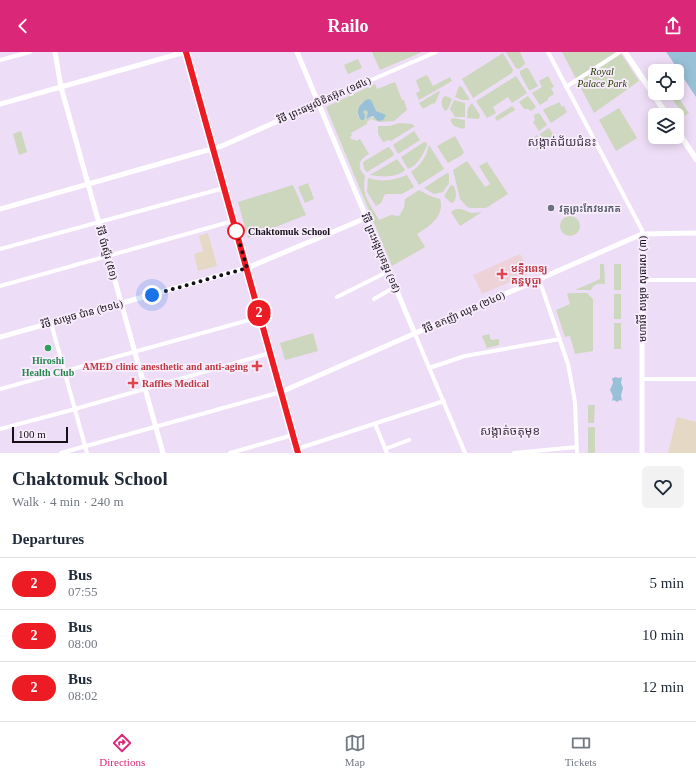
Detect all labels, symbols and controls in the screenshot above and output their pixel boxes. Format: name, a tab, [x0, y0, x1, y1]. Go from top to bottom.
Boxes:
icon: back	[12, 15, 34, 37]
icon: share	[662, 15, 684, 37]
text: Railo	[327, 16, 369, 36]
map controls	[648, 64, 684, 144]
button: locate	[648, 64, 684, 100]
park label: Royal Palace Park	[576, 66, 627, 89]
street label: វិថី ព្រះធម្មលិខិតអ៊ុក (១៨៤)	[275, 73, 373, 127]
button: layers	[648, 108, 684, 144]
district label: សង្កាត់ជ័យជំនះ	[528, 135, 596, 149]
marker: វត្តព្រះកែវមរកត	[546, 203, 556, 213]
place label: វត្តព្រះកែវមរកត	[559, 203, 621, 215]
street label: វិថី ព្រះអង្គយុគន្ធរ (១៩)	[358, 211, 404, 295]
marker: Chaktomuk School	[227, 222, 245, 240]
street label: វិថី ប៉ាស្ទ័រ (៥១)	[93, 224, 121, 281]
place label: Chaktomuk School	[248, 226, 330, 237]
street label: មហាវិថី សម្តេច សុធារស (៣)	[635, 236, 649, 342]
place label: មន្ទីរពេទ្យ គន្ធបុប្ផា	[511, 263, 547, 287]
marker: មន្ទីរពេទ្យ គន្ធបុប្ផា	[496, 268, 508, 280]
your location	[142, 285, 162, 305]
street label: វិថី ឧកញ៉ា ឈុន (២៤០)	[421, 288, 507, 336]
street label: វិថី សម្តេច ប៉ាន (២១៤)	[39, 297, 124, 331]
line badge: 2	[246, 300, 272, 326]
text: 2	[256, 305, 263, 320]
marker: Hiroshi Health Club	[43, 343, 53, 353]
place label: Hiroshi Health Club	[22, 355, 75, 378]
marker: AMED clinic anesthetic and anti-aging	[251, 360, 263, 372]
place label: AMED clinic anesthetic and anti-aging	[82, 361, 248, 372]
marker: Raffles Medical	[127, 377, 139, 389]
place label: Raffles Medical	[142, 378, 209, 389]
district label: សង្កាត់ចតុមុខ	[480, 424, 540, 438]
scale bar	[12, 425, 68, 444]
text: 100 m	[18, 428, 46, 440]
button: heart	[642, 466, 684, 508]
text: Chaktomuk School	[12, 468, 168, 489]
text: Walk · 4 min · 240 m	[12, 494, 124, 509]
text: Departures	[12, 531, 84, 547]
text: Bus	[68, 567, 92, 583]
text: 5 min	[649, 575, 684, 591]
text: 2	[31, 576, 38, 591]
text: 07:55	[68, 584, 98, 599]
text: Bus	[68, 619, 92, 635]
text: 10 min	[642, 627, 684, 643]
text: 2	[31, 628, 38, 643]
text: 08:00	[68, 636, 98, 651]
text: Bus	[68, 671, 92, 687]
text: 12 min	[642, 679, 684, 695]
text: 2	[31, 680, 38, 695]
text: 08:02	[68, 688, 98, 703]
tab: Directions	[99, 732, 145, 768]
tab: Map	[344, 732, 366, 768]
tab: Tickets	[565, 732, 597, 768]

